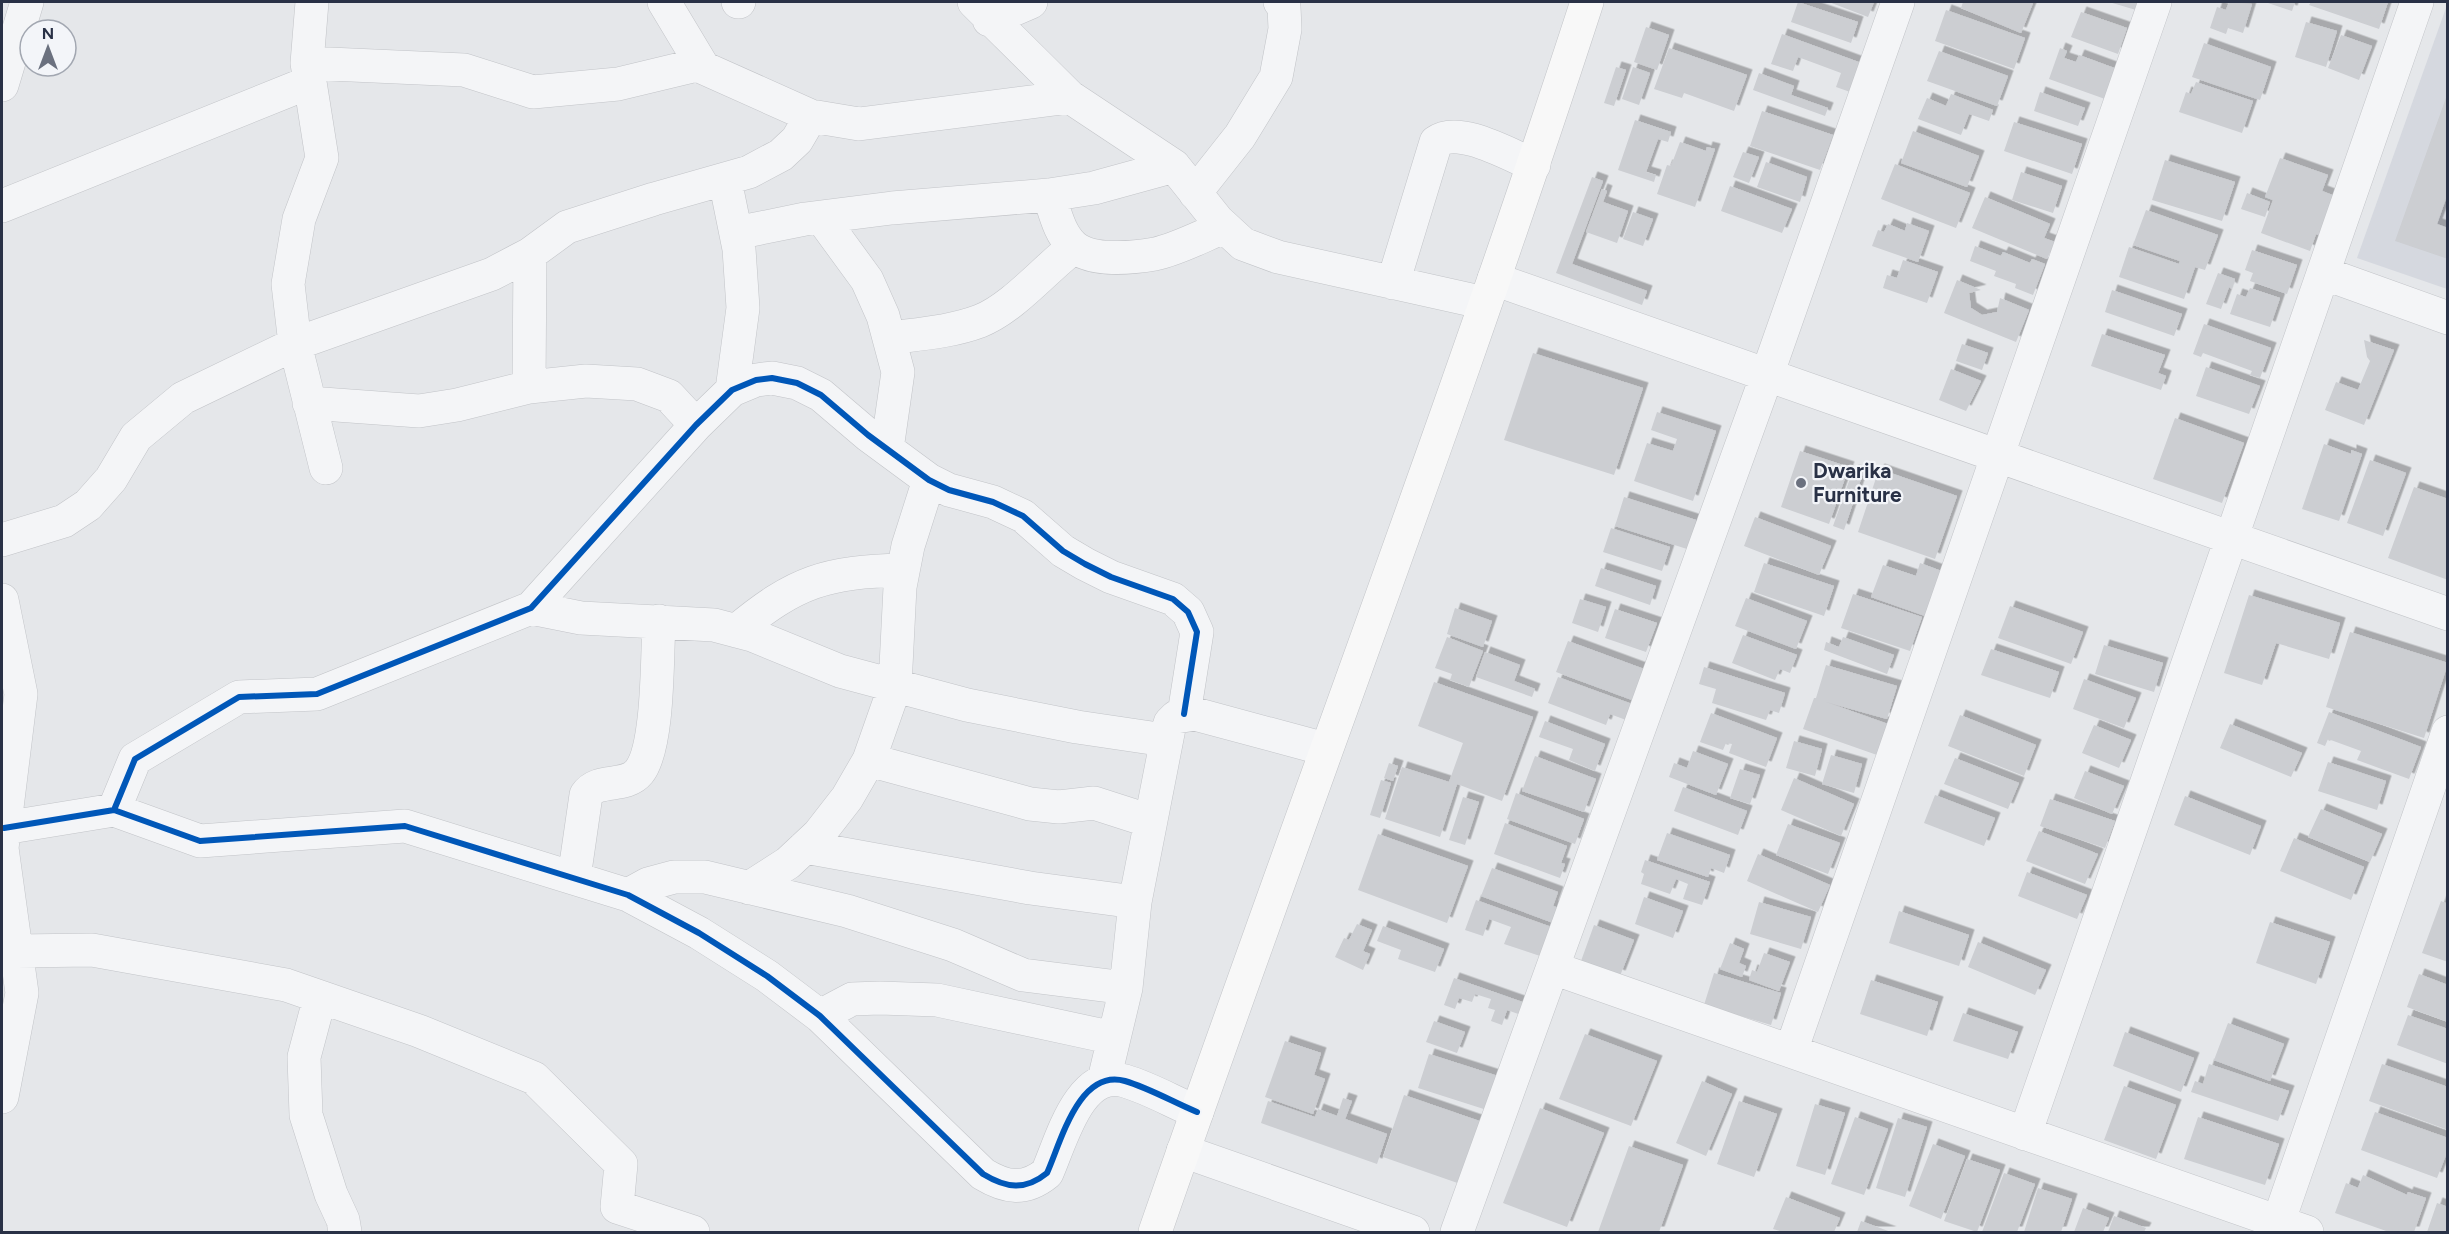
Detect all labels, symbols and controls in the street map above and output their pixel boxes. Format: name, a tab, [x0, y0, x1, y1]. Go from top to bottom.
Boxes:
north arrow	[18, 18, 78, 78]
text: N	[42, 24, 54, 43]
place label: Dwarika Furniture	[1813, 458, 1902, 507]
marker: Dwarika Furniture	[1794, 476, 1808, 490]

